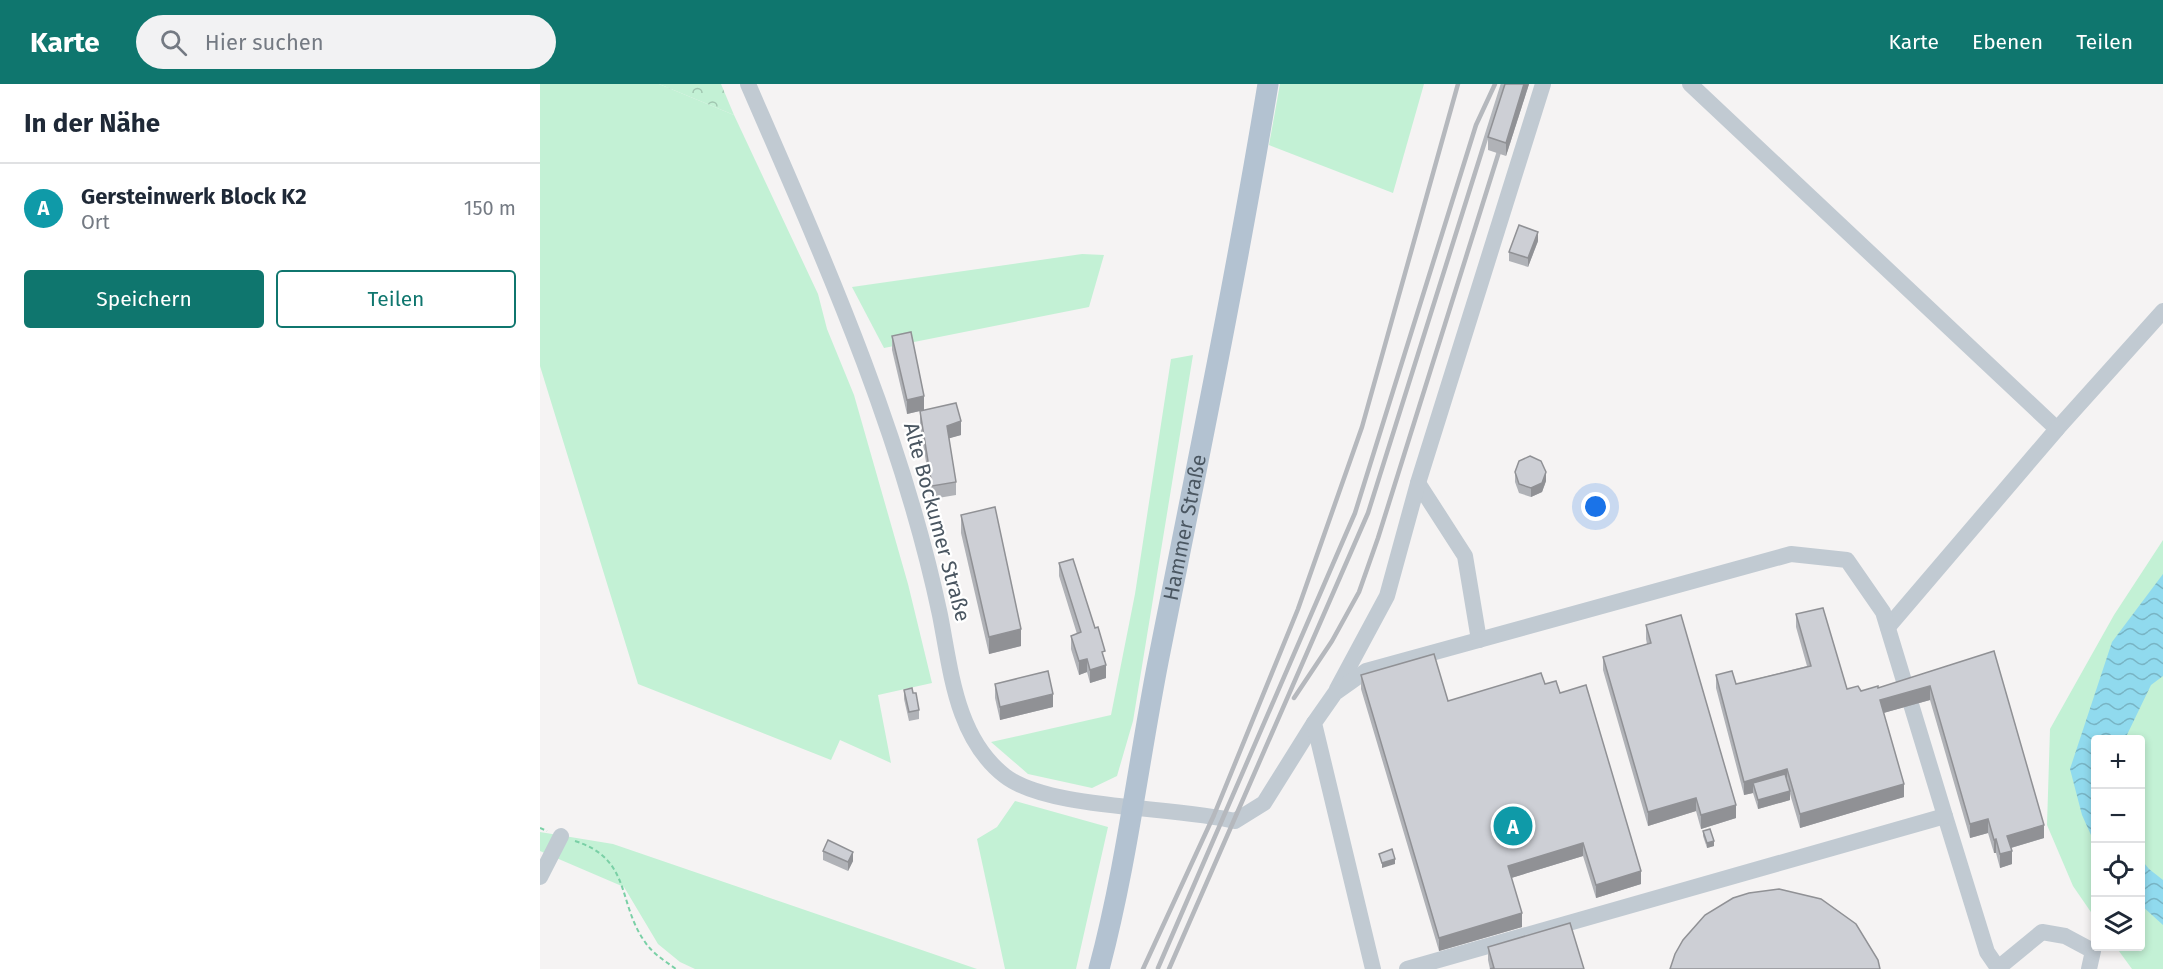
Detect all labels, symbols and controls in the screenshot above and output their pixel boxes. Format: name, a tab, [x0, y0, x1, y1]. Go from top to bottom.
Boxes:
search box	[136, 15, 556, 69]
text: Karte	[30, 26, 100, 59]
icon: search	[157, 26, 190, 59]
text: Hier suchen	[205, 29, 324, 56]
text: Karte	[1888, 29, 1939, 55]
text: Ebenen	[1972, 29, 2043, 55]
text: Teilen	[2076, 29, 2133, 55]
text: In der Nähe	[24, 108, 160, 139]
text: Gersteinwerk Block K2	[81, 183, 307, 210]
text: A	[38, 196, 49, 220]
text: 150 m	[464, 196, 516, 220]
text: Ort	[81, 210, 110, 234]
button: Speichern	[24, 270, 264, 328]
button: Teilen	[276, 270, 516, 328]
street label: Alte Bockumer Straße	[898, 420, 976, 624]
street label: Hammer Straße	[1158, 452, 1212, 603]
your location	[1581, 492, 1610, 521]
map controls	[2091, 735, 2145, 951]
button: +	[2091, 735, 2145, 789]
button: −	[2091, 789, 2145, 843]
pin: A	[1494, 804, 1532, 848]
button: locate	[2091, 843, 2145, 897]
button: layers	[2091, 897, 2145, 951]

